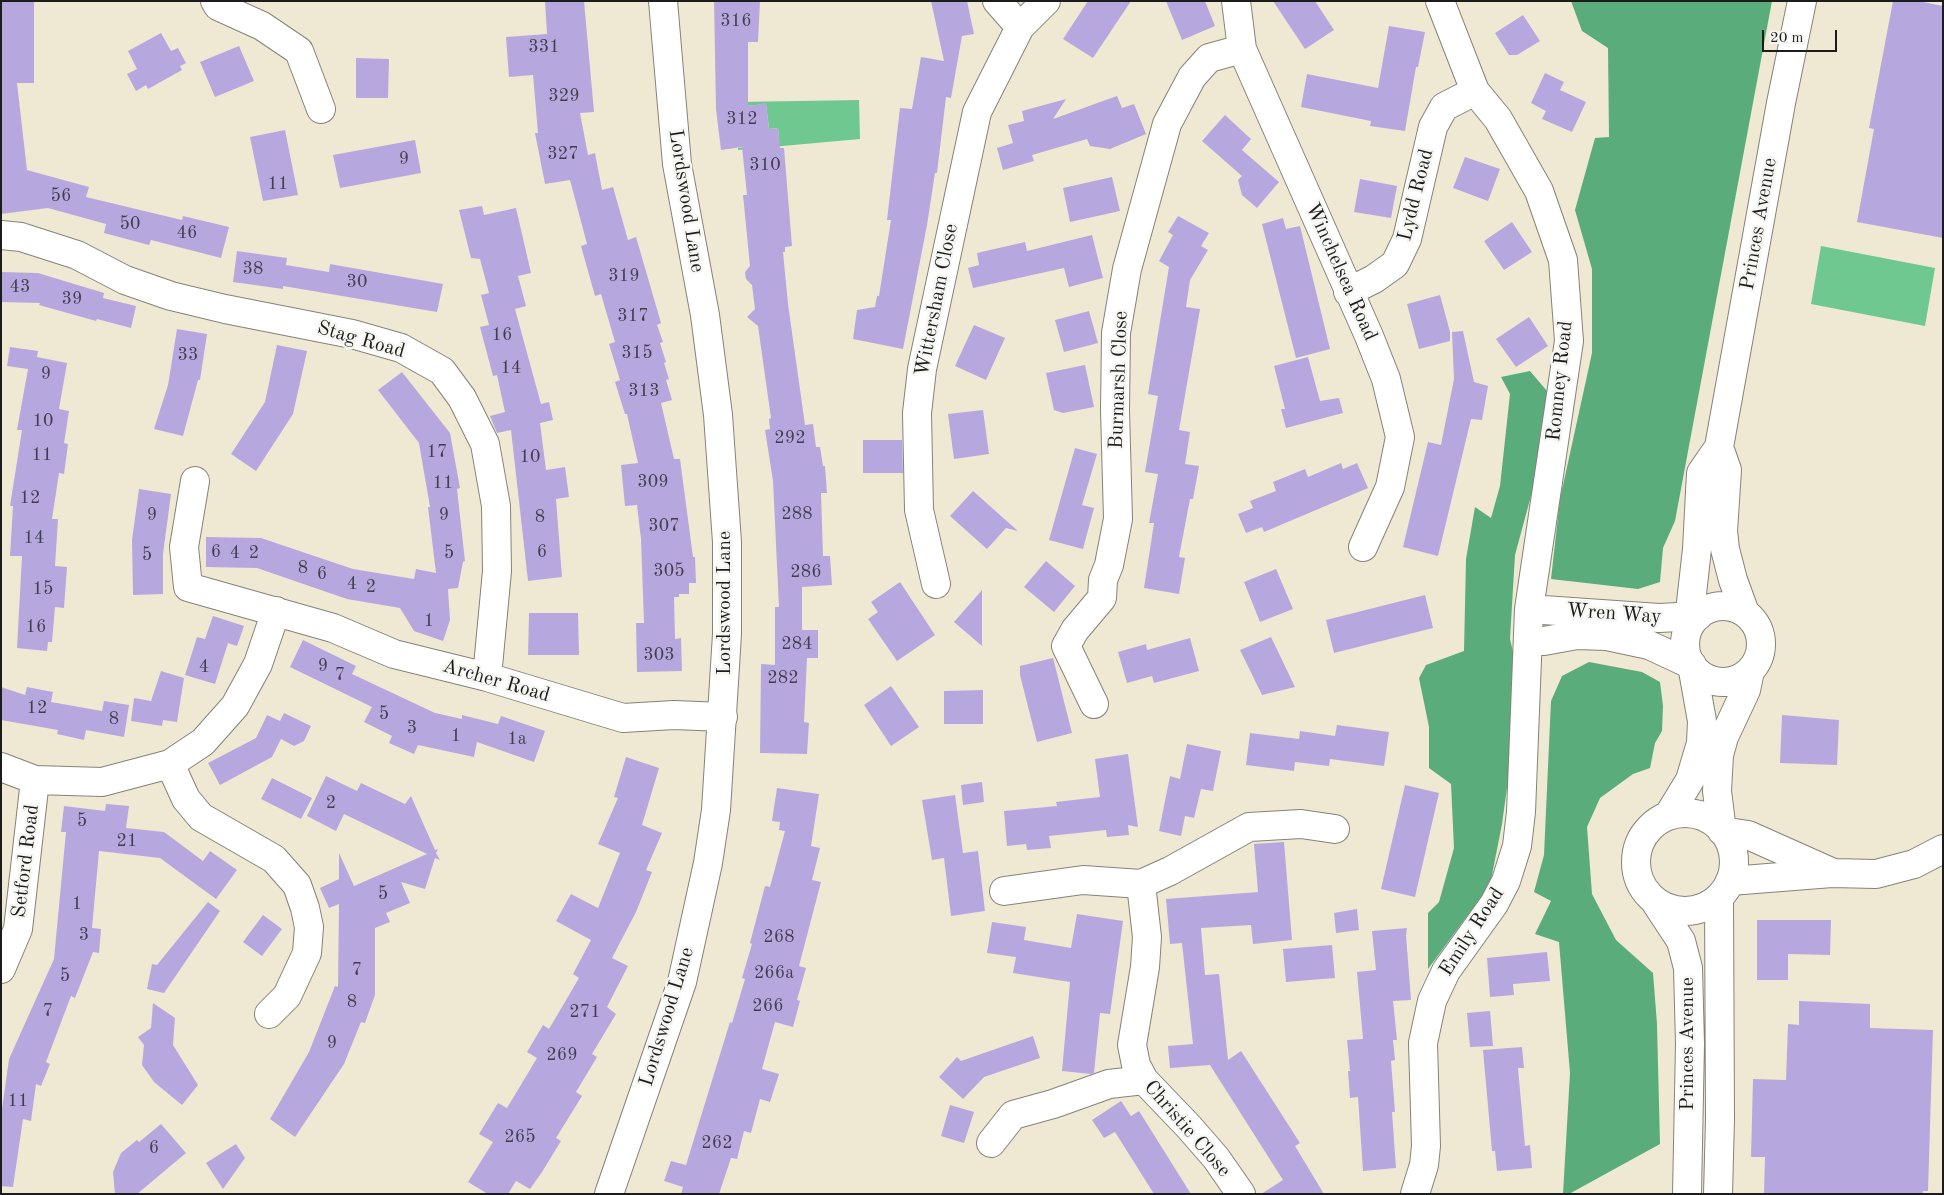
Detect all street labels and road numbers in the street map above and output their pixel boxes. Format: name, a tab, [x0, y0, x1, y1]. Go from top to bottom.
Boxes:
street label: Lordswood Lane	[663, 128, 709, 274]
street label: Lydd Road	[1393, 146, 1439, 244]
street label: Princes Avenue	[1736, 156, 1782, 292]
street label: Winchelsea Road	[1300, 199, 1382, 345]
street label: Wittersham Close	[910, 222, 964, 378]
street label: Burmarsh Close	[1105, 310, 1133, 450]
street label: Stag Road	[314, 316, 408, 364]
street label: Romney Road	[1542, 320, 1578, 442]
street label: Lordswood Lane	[713, 531, 737, 675]
street label: Wren Way	[1566, 599, 1662, 629]
street label: Archer Road	[440, 654, 552, 708]
street label: Setford Road	[7, 803, 45, 919]
street label: Emily Road	[1434, 883, 1510, 981]
street label: Lordswood Lane	[634, 944, 700, 1090]
street label: Princes Avenue	[1676, 977, 1700, 1111]
street label: Christie Close	[1138, 1076, 1236, 1182]

